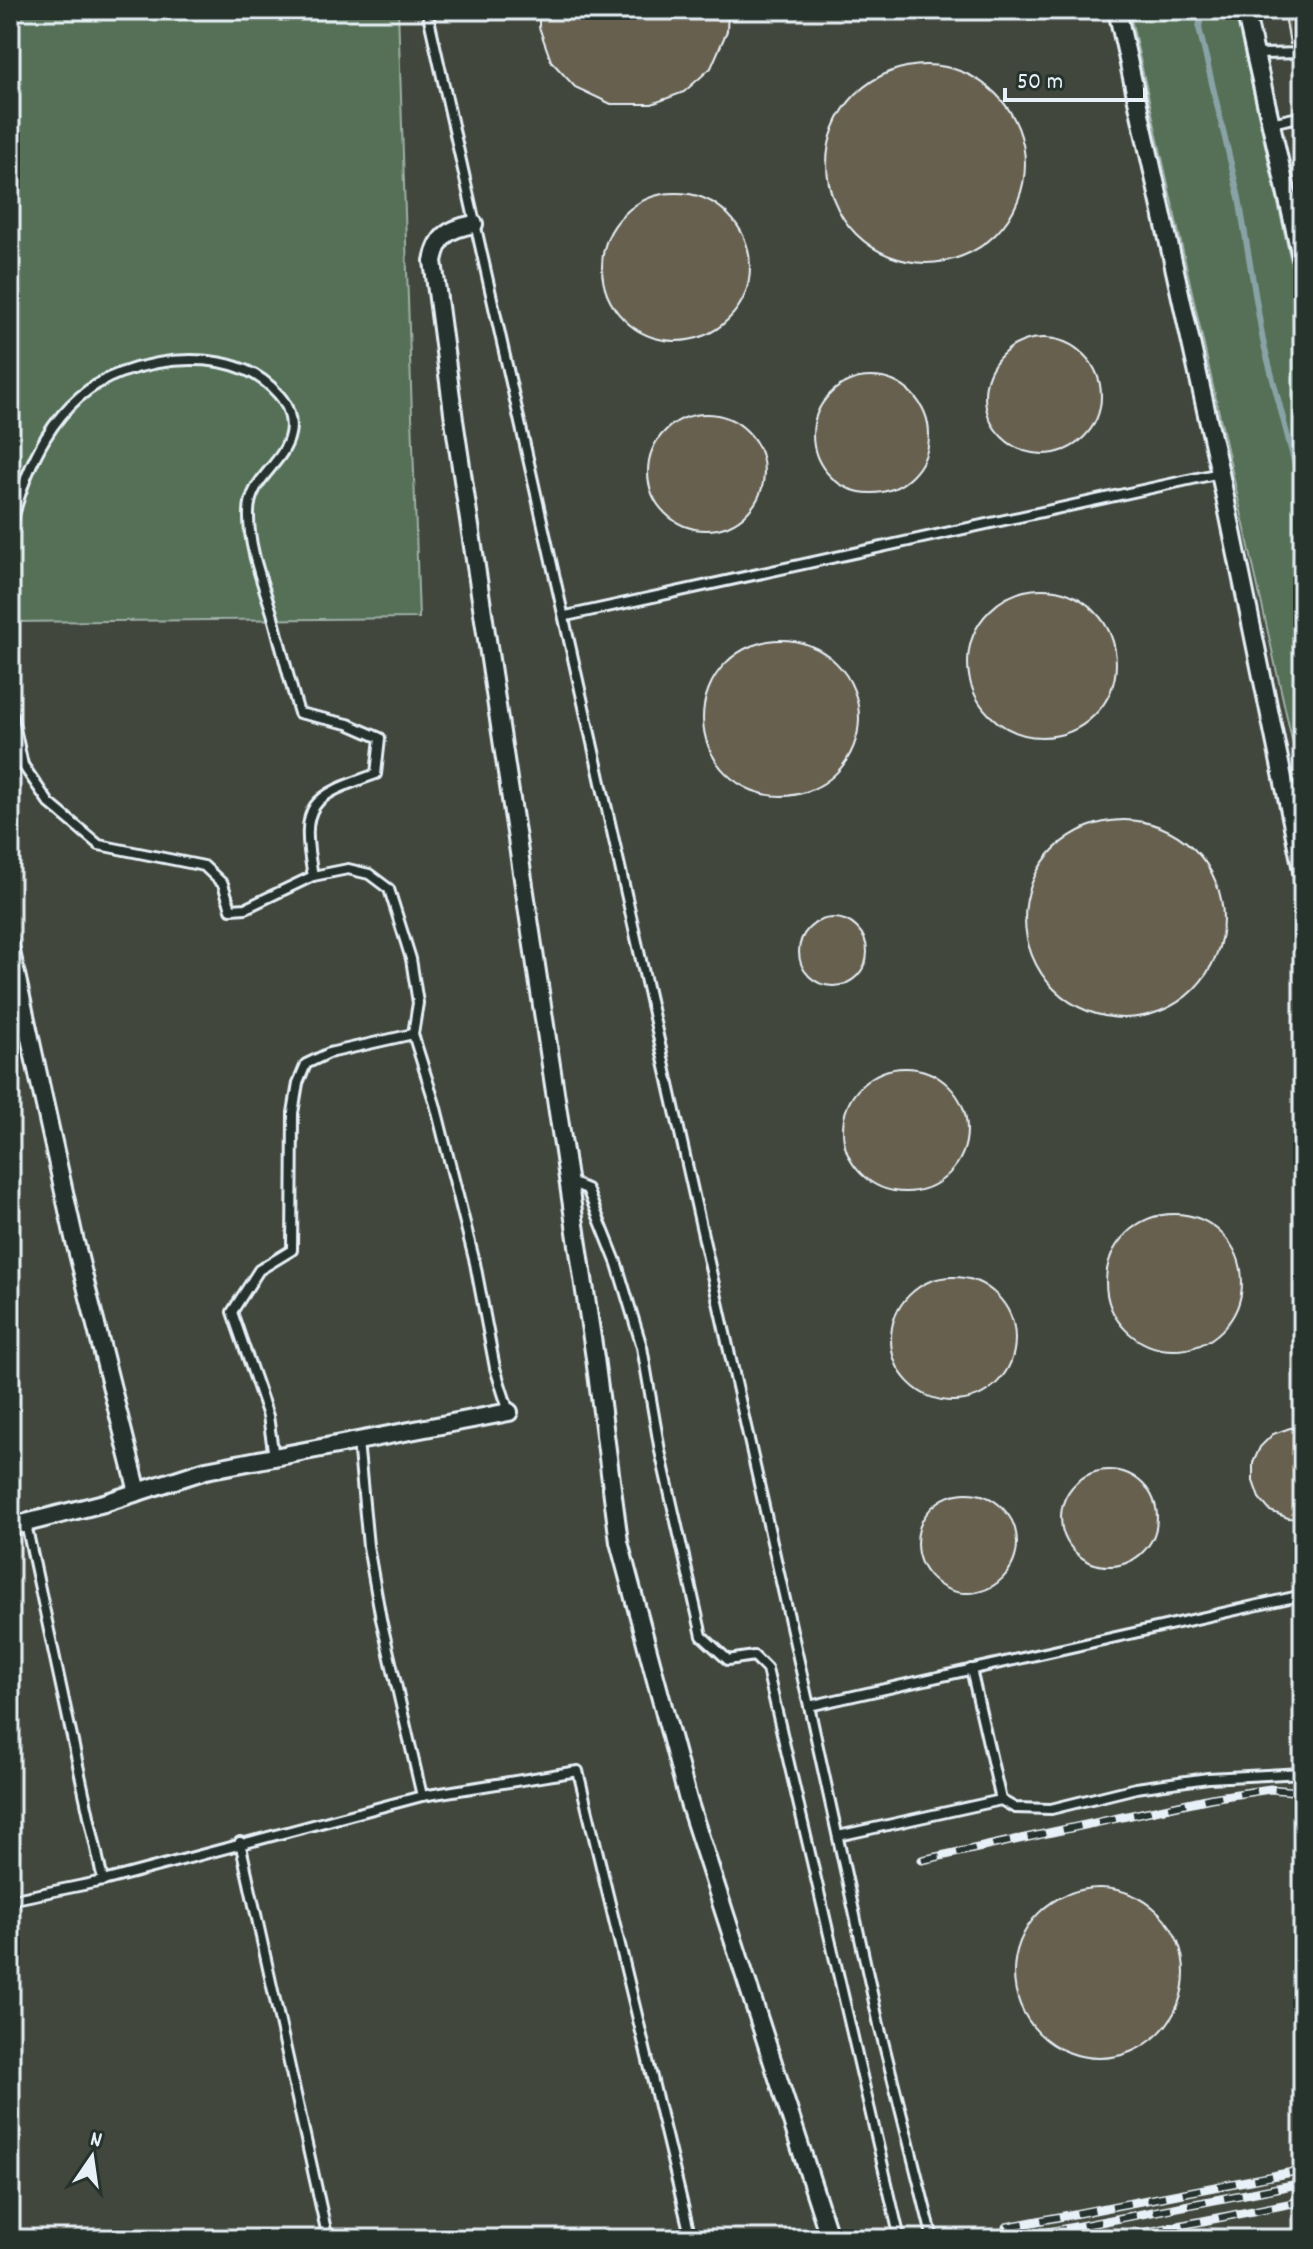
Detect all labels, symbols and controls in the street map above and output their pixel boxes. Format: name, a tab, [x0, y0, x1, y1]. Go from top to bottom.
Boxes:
scale bar	[1005, 52, 1145, 102]
text: 50 m	[1017, 66, 1063, 100]
north arrow	[52, 2117, 132, 2197]
text: N	[87, 2125, 105, 2157]

